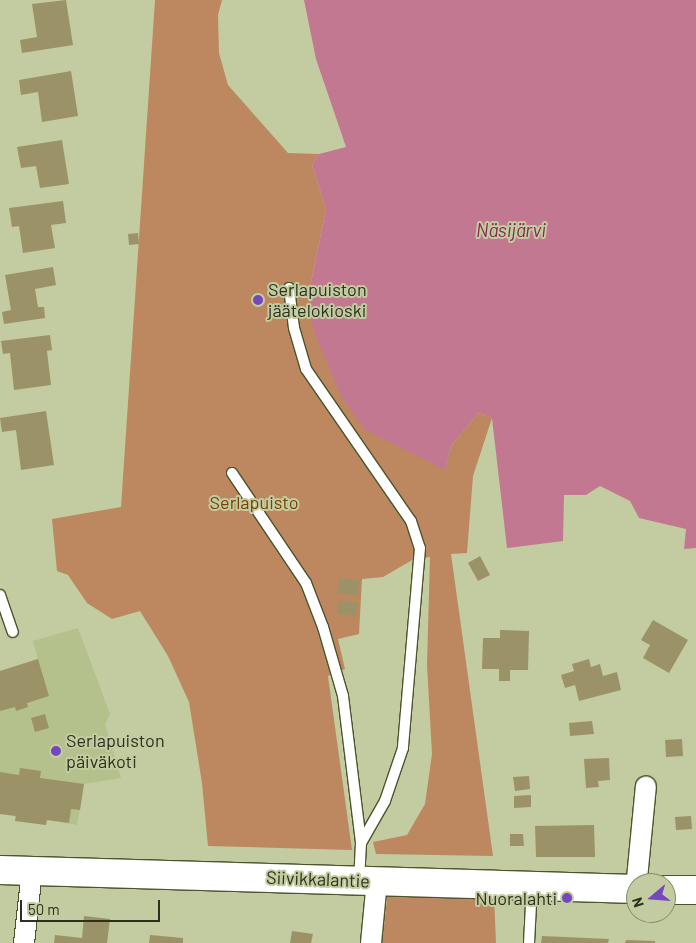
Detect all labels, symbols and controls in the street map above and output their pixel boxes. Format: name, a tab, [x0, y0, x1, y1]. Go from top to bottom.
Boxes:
water label: Näsijärvi	[476, 219, 546, 241]
place label: Serlapuiston jäätelokioski	[268, 279, 367, 322]
marker: Serlapuiston jäätelokioski	[252, 294, 264, 306]
park label: Serlapuisto	[210, 491, 298, 513]
place label: Serlapuiston päiväkoti	[66, 730, 165, 772]
marker: Serlapuiston päiväkoti	[50, 745, 62, 757]
street label: Siivikkalantie	[266, 866, 370, 892]
north arrow	[626, 873, 676, 923]
place label: Nuoralahti	[475, 887, 557, 909]
scale bar	[22, 890, 162, 922]
marker: Nuoralahti	[561, 892, 573, 904]
text: N	[628, 895, 647, 910]
text: 50 m	[28, 900, 60, 918]

